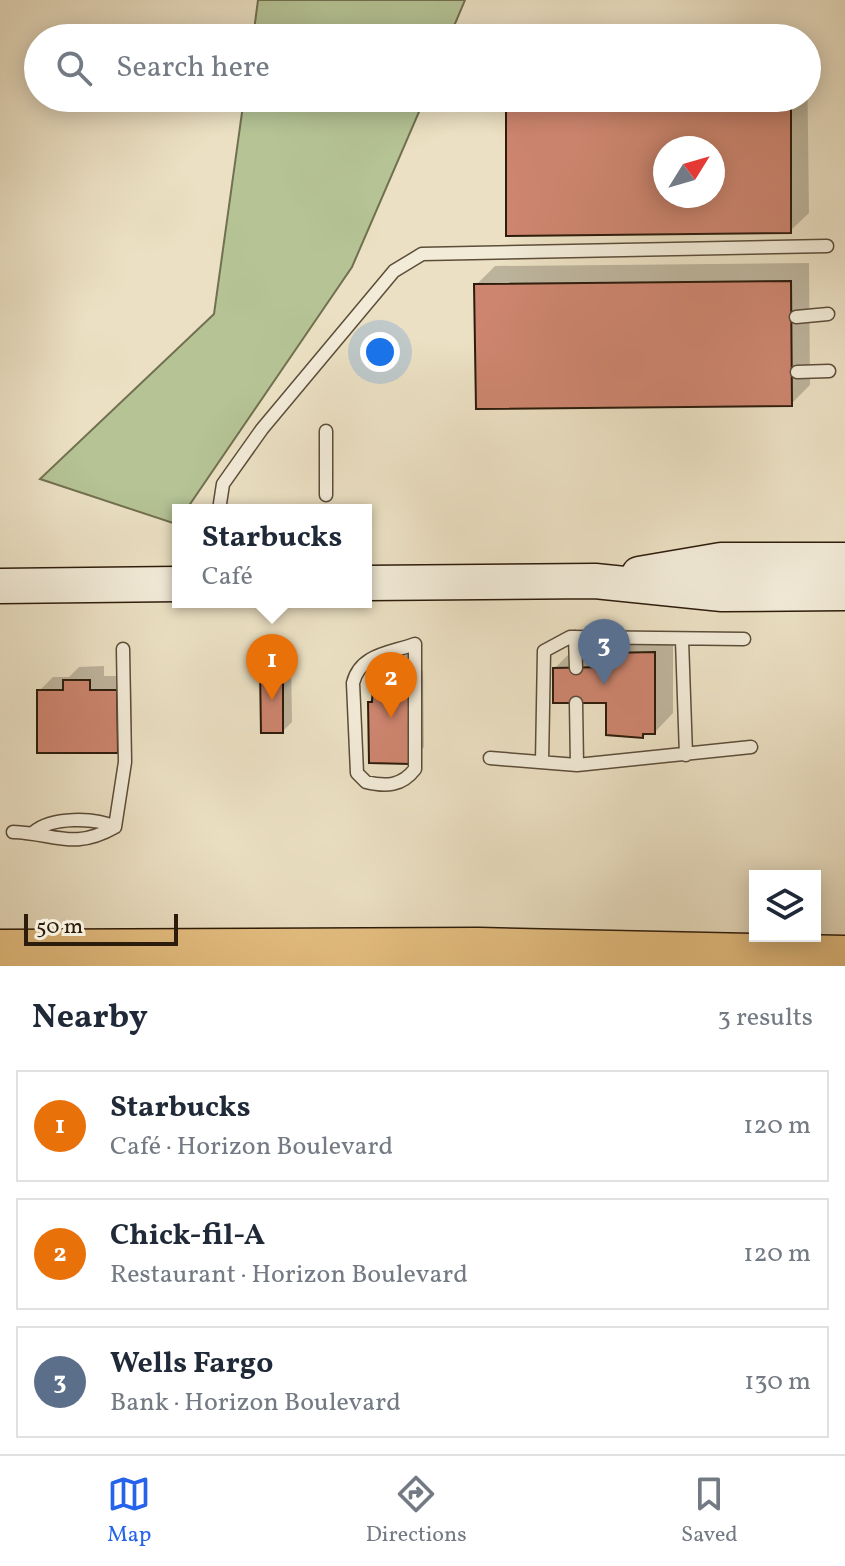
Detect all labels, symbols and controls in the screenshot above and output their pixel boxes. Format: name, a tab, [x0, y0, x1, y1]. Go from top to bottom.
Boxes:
search box	[24, 24, 821, 112]
icon: search	[52, 46, 96, 90]
text: Search here	[116, 47, 270, 89]
north arrow	[653, 136, 725, 208]
your location	[360, 332, 400, 372]
popup	[172, 504, 372, 608]
text: Starbucks	[202, 517, 342, 559]
text: Café	[202, 559, 253, 595]
pin: 3	[578, 619, 630, 685]
pin: 1	[246, 634, 298, 700]
pin: 2	[365, 652, 417, 718]
map controls	[749, 870, 821, 942]
button: layers	[749, 870, 821, 942]
scale bar	[24, 910, 178, 946]
text: 50 m	[36, 912, 83, 943]
text: Nearby	[32, 995, 148, 1042]
text: 3 results	[717, 1000, 813, 1036]
text: Starbucks	[110, 1087, 251, 1129]
text: 1	[55, 1108, 65, 1144]
text: 120 m	[743, 1108, 811, 1144]
text: Café · Horizon Boulevard	[110, 1129, 393, 1165]
text: Chick-fil-A	[110, 1215, 265, 1257]
text: 2	[53, 1236, 67, 1272]
text: 120 m	[743, 1236, 811, 1272]
text: Restaurant · Horizon Boulevard	[110, 1257, 468, 1293]
text: Wells Fargo	[110, 1343, 273, 1385]
text: 3	[53, 1364, 67, 1400]
text: 130 m	[744, 1364, 811, 1400]
text: Bank · Horizon Boulevard	[110, 1385, 401, 1421]
tab: Map	[107, 1472, 151, 1551]
tab: Directions	[366, 1472, 467, 1551]
tab: Saved	[681, 1472, 738, 1551]

